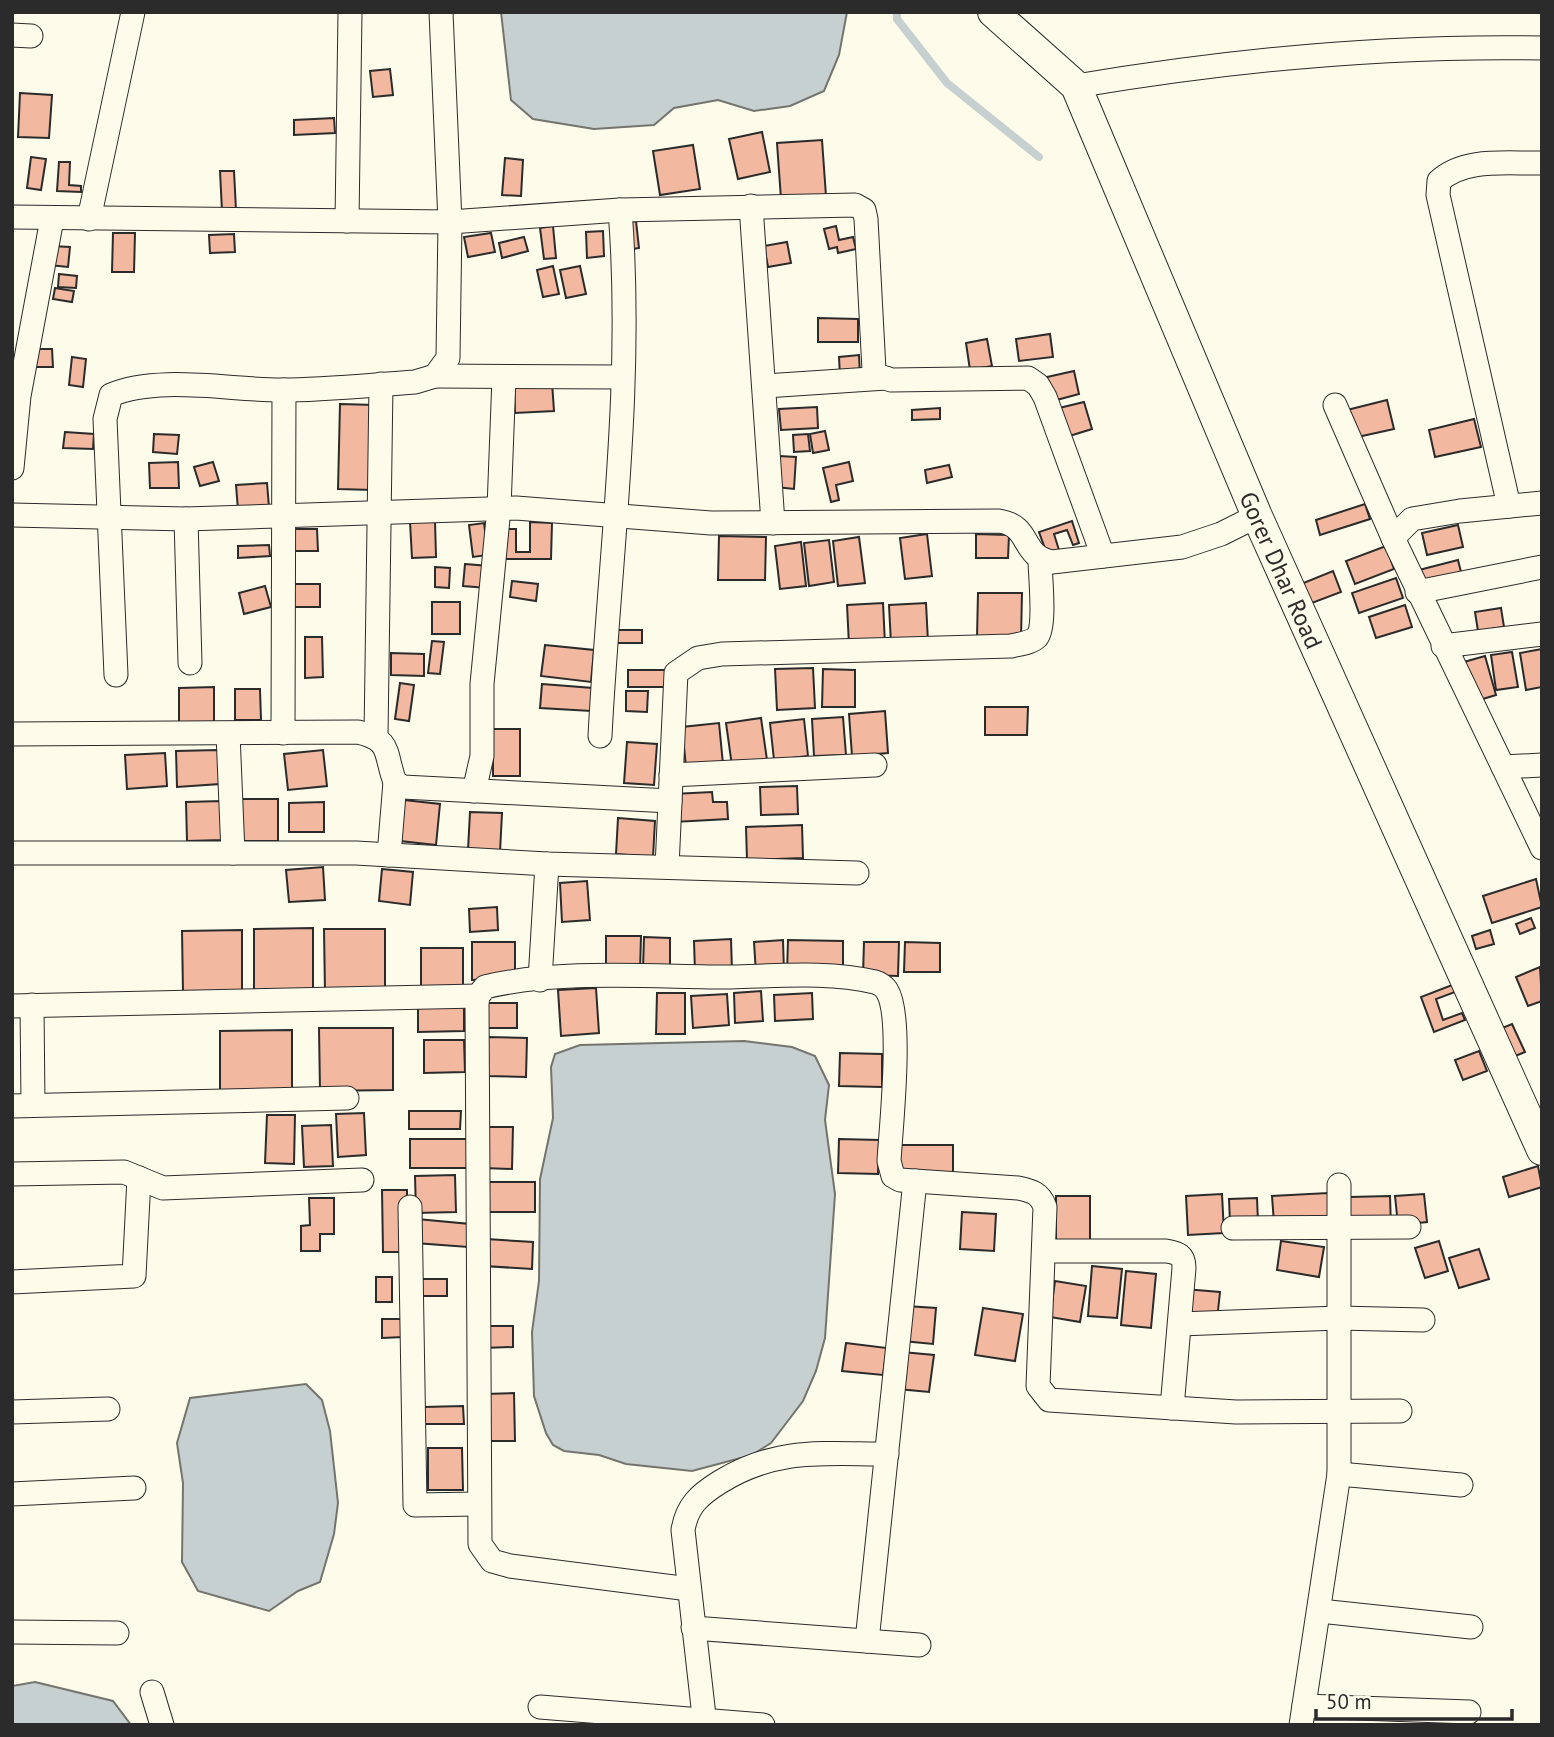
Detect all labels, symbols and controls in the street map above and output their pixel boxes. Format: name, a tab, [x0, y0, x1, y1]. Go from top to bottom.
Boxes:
street label: Gorer Dhar Road	[1233, 487, 1330, 653]
scale bar	[1316, 1678, 1512, 1722]
text: 50 m	[1326, 1688, 1372, 1715]

